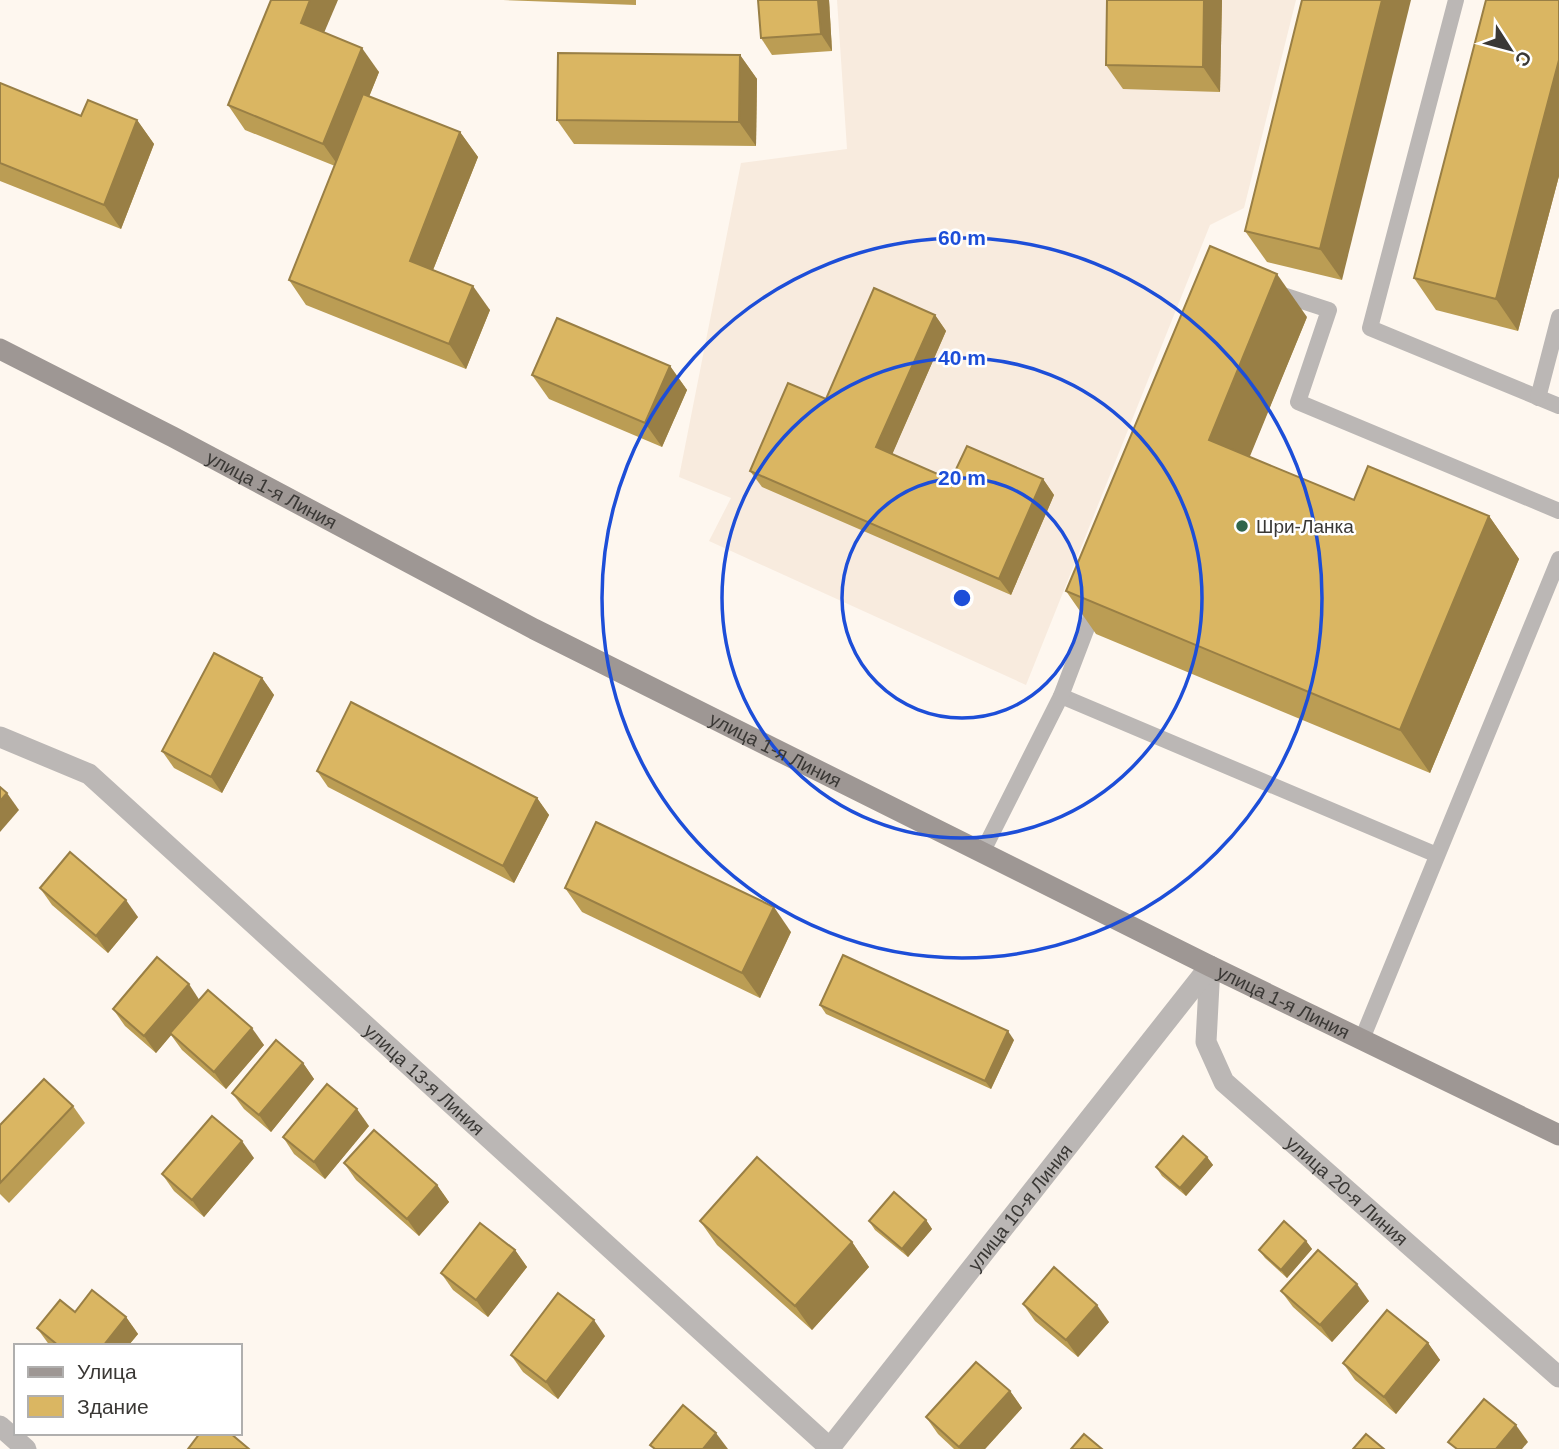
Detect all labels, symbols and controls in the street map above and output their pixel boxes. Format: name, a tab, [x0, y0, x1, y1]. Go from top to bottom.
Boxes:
north arrow	[1475, 14, 1545, 84]
text: С	[1511, 47, 1536, 71]
text: 60 m	[938, 226, 986, 249]
text: 40 m	[938, 346, 986, 369]
street label: улица 1-я Линия	[203, 447, 340, 533]
text: 20 m	[938, 466, 986, 489]
place label: Шри-Ланка	[1256, 516, 1354, 537]
marker: Шри-Ланка	[1234, 518, 1250, 534]
centre of rings	[950, 586, 974, 610]
street label: улица 1-я Линия	[706, 708, 845, 792]
street label: улица 1-я Линия	[1214, 961, 1353, 1043]
street label: улица 13-я Линия	[360, 1020, 489, 1140]
street label: улица 20-я Линия	[1282, 1132, 1412, 1250]
street label: улица 10-я Линия	[964, 1140, 1076, 1275]
legend	[14, 1344, 242, 1435]
text: Улица	[77, 1360, 137, 1383]
text: Здание	[77, 1395, 149, 1418]

